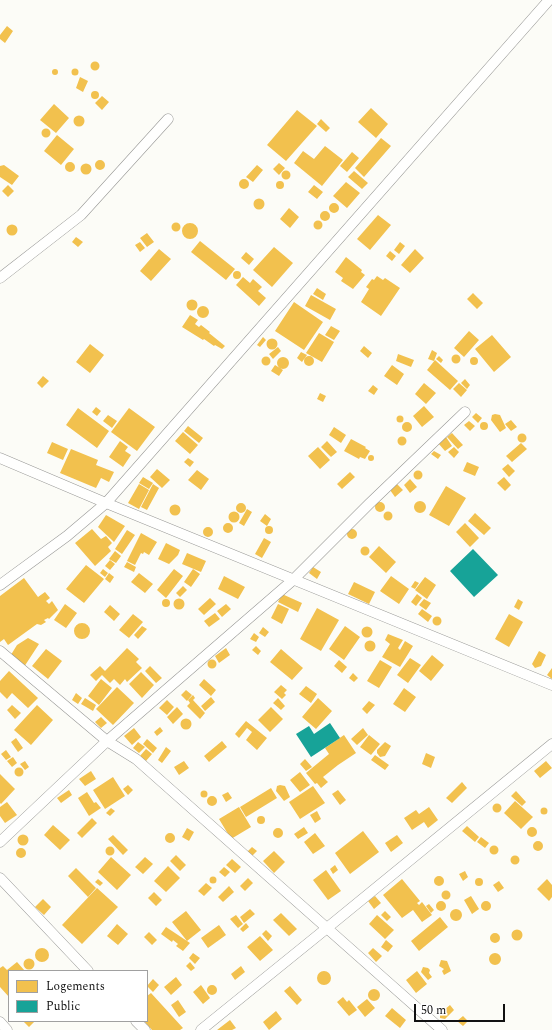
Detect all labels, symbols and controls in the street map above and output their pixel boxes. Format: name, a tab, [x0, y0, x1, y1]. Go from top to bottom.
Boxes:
legend	[8, 970, 148, 1022]
text: Logements	[46, 977, 105, 996]
scale bar	[416, 996, 507, 1022]
text: Public	[46, 997, 80, 1016]
text: 50 m	[421, 1001, 446, 1020]

